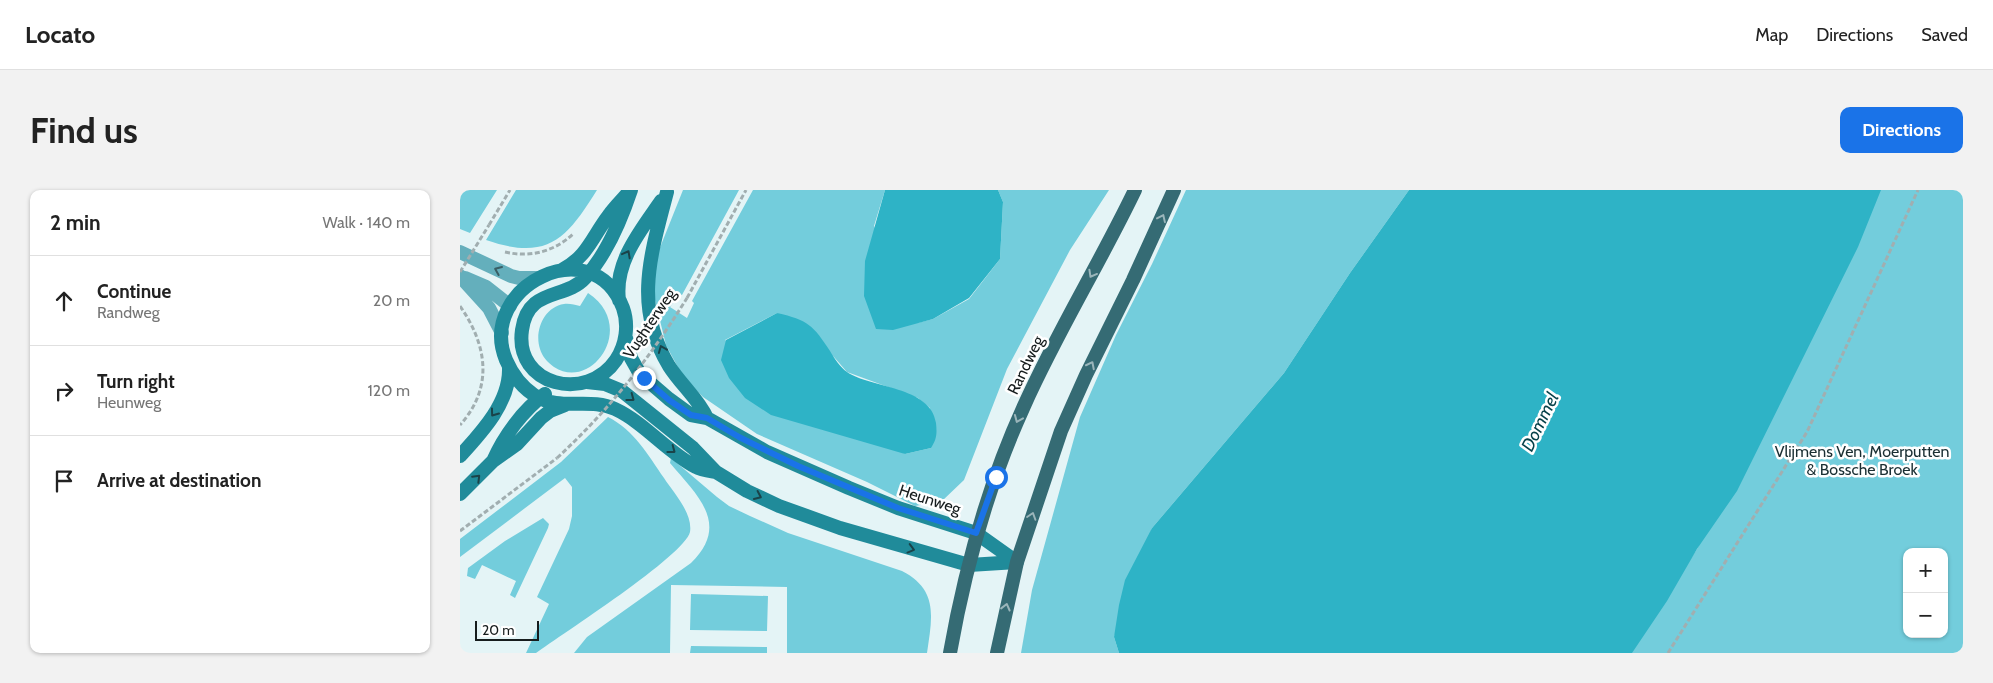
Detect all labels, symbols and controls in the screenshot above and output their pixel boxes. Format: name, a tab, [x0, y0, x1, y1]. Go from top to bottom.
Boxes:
text: Locato	[25, 20, 95, 49]
text: Map	[1755, 24, 1788, 46]
text: Directions	[1816, 24, 1893, 46]
text: Saved	[1921, 24, 1968, 46]
button: Directions	[1840, 107, 1963, 153]
text: Find us	[30, 109, 138, 152]
text: 2 min	[50, 210, 101, 235]
text: Walk · 140 m	[323, 213, 410, 232]
one-way arrow	[1155, 214, 1166, 223]
one-way arrow	[621, 250, 631, 259]
one-way arrow	[494, 266, 502, 276]
one-way arrow	[1088, 268, 1098, 277]
text: Continue	[97, 280, 171, 303]
street label: Vughterweg	[619, 284, 680, 362]
icon: ahead	[50, 287, 78, 315]
text: 20 m	[373, 291, 410, 310]
text: Randweg	[97, 303, 160, 322]
street label: Randweg	[1003, 332, 1048, 398]
one-way arrow	[657, 345, 668, 354]
one-way arrow	[1085, 361, 1095, 370]
route end	[633, 367, 656, 390]
text: Turn right	[97, 370, 175, 393]
icon: right	[50, 377, 78, 405]
text: 120 m	[368, 381, 410, 400]
water label: Dommel	[1516, 388, 1564, 455]
one-way arrow	[625, 392, 635, 401]
text: Heunweg	[97, 393, 161, 412]
one-way arrow	[491, 407, 500, 417]
one-way arrow	[1014, 414, 1025, 423]
park label: Vlijmens Ven, Moerputten & Bossche Broek	[1775, 442, 1949, 479]
one-way arrow	[666, 444, 676, 453]
route start	[985, 466, 1008, 489]
icon: arrive	[50, 467, 78, 495]
text: Arrive at destination	[97, 469, 261, 492]
one-way arrow	[471, 474, 480, 483]
street label: Heunweg	[896, 481, 964, 519]
one-way arrow	[753, 490, 762, 500]
one-way arrow	[1026, 512, 1036, 520]
one-way arrow	[907, 543, 916, 554]
map controls	[1903, 548, 1948, 638]
button: +	[1903, 548, 1948, 593]
button: −	[1903, 593, 1948, 638]
one-way arrow	[1000, 603, 1011, 612]
scale bar	[475, 618, 539, 641]
text: 20 m	[482, 621, 515, 639]

